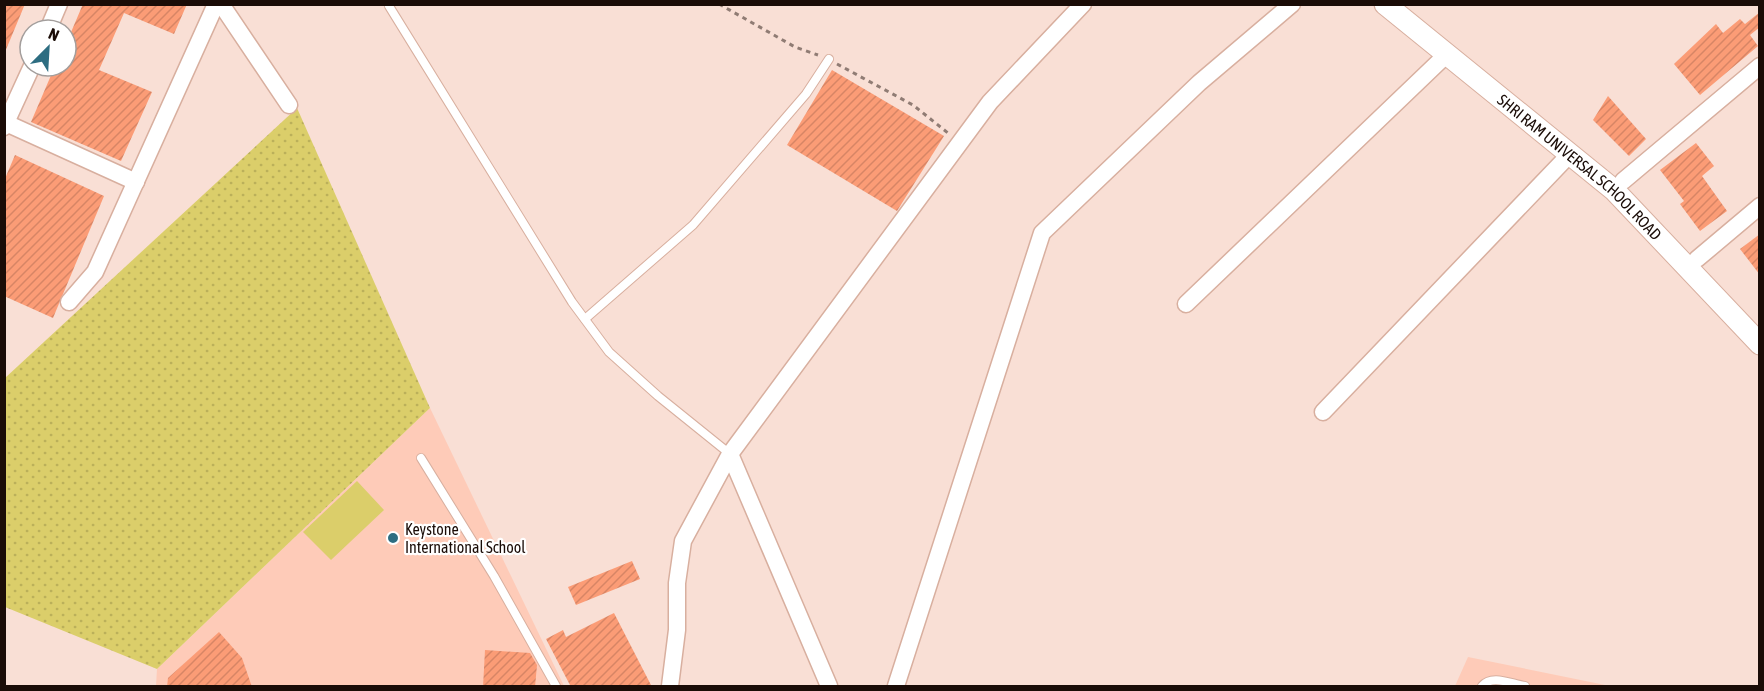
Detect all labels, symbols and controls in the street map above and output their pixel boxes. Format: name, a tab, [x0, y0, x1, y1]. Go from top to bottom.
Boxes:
north arrow	[18, 18, 78, 78]
text: N	[46, 24, 62, 44]
street label: SHRI RAM UNIVERSAL SCHOOL ROAD	[1494, 90, 1665, 243]
place label: Keystone International School	[405, 520, 526, 556]
marker: Keystone International School	[386, 531, 400, 545]

